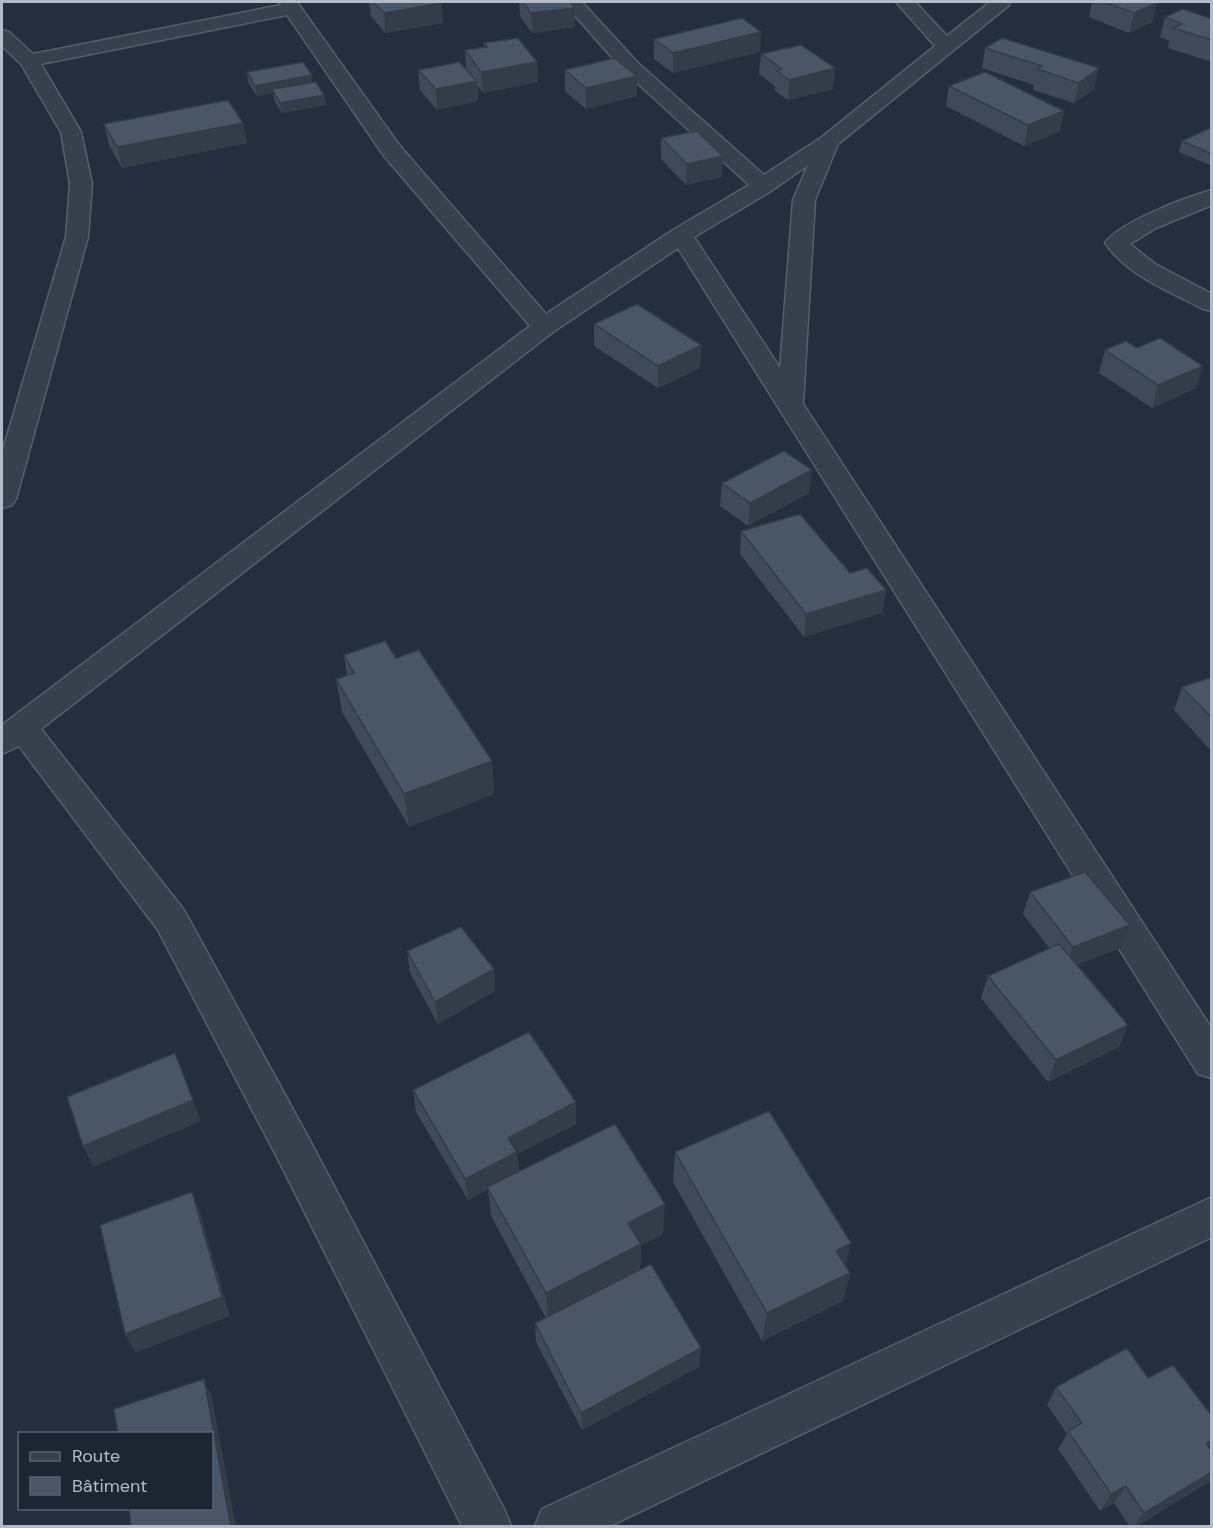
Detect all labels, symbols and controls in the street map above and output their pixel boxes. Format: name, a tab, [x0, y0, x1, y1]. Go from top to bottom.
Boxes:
legend	[18, 1432, 213, 1510]
text: Route	[72, 1444, 120, 1468]
text: Bâtiment	[72, 1474, 147, 1498]

